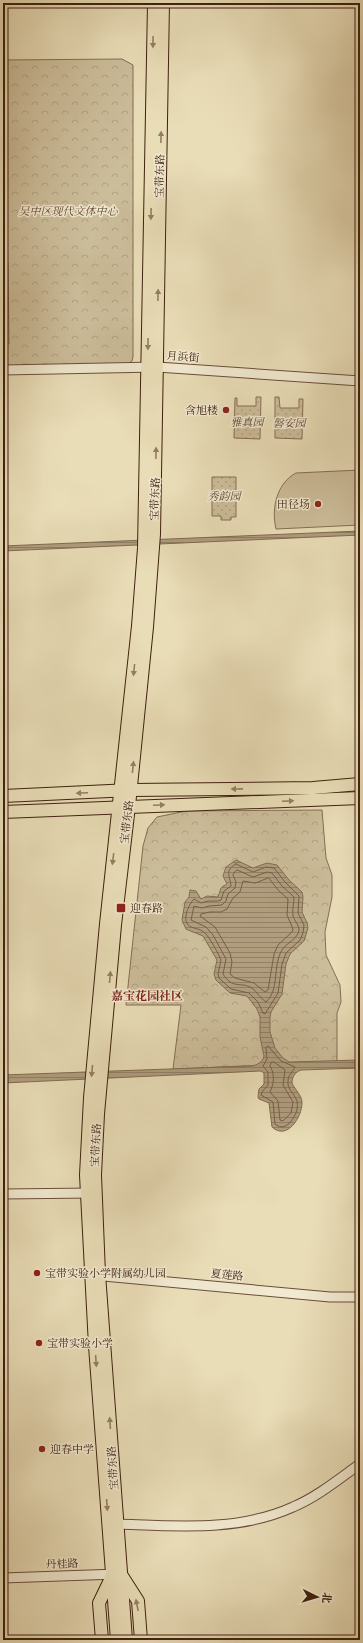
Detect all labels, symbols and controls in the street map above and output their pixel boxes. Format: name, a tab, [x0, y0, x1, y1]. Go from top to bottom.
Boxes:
one-way arrow	[150, 36, 157, 48]
one-way arrow	[158, 130, 164, 143]
street label: 宝带东路	[152, 154, 168, 198]
park label: 吴中区现代文体中心	[19, 204, 118, 219]
one-way arrow	[147, 208, 154, 220]
one-way arrow	[155, 288, 161, 301]
one-way arrow	[145, 338, 152, 350]
street label: 月浜街	[166, 348, 200, 366]
place label: 含旭楼	[185, 403, 218, 418]
marker: 含旭楼	[221, 405, 231, 415]
park label: 雅真园	[231, 415, 265, 430]
park label: 磐安园	[273, 416, 307, 431]
one-way arrow	[153, 446, 159, 459]
street label: 宝带东路	[147, 477, 163, 521]
park label: 秀韵园	[208, 489, 242, 504]
place label: 田径场	[277, 497, 310, 512]
marker: 田径场	[313, 499, 323, 509]
one-way arrow	[130, 664, 137, 676]
one-way arrow	[130, 761, 136, 773]
one-way arrow	[230, 786, 243, 792]
one-way arrow	[76, 789, 88, 796]
one-way arrow	[282, 798, 295, 805]
street label: 宝带东路	[117, 799, 137, 845]
one-way arrow	[153, 802, 166, 808]
one-way arrow	[110, 853, 117, 865]
place label: 迎春路	[130, 901, 163, 916]
marker: 迎春路	[115, 902, 127, 914]
one-way arrow	[107, 971, 113, 983]
district label: 嘉宝花园社区	[111, 988, 183, 1004]
one-way arrow	[89, 1065, 96, 1077]
street label: 宝带东路	[87, 1123, 105, 1167]
place label: 宝带实验小学附属幼儿园	[45, 1266, 166, 1281]
street label: 夏莲路	[210, 1266, 244, 1284]
marker: 宝带实验小学附属幼儿园	[32, 1268, 42, 1278]
place label: 宝带实验小学	[47, 1336, 113, 1351]
marker: 宝带实验小学	[34, 1338, 44, 1348]
one-way arrow	[93, 1355, 100, 1367]
one-way arrow	[107, 1417, 113, 1429]
place label: 迎春中学	[50, 1442, 94, 1457]
marker: 迎春中学	[37, 1444, 47, 1454]
street label: 宝带东路	[104, 1446, 122, 1490]
one-way arrow	[103, 1499, 110, 1511]
street label: 丹桂路	[45, 1556, 79, 1572]
north arrow	[297, 1577, 337, 1617]
text: 北	[319, 1592, 334, 1604]
one-way arrow	[134, 1599, 140, 1611]

